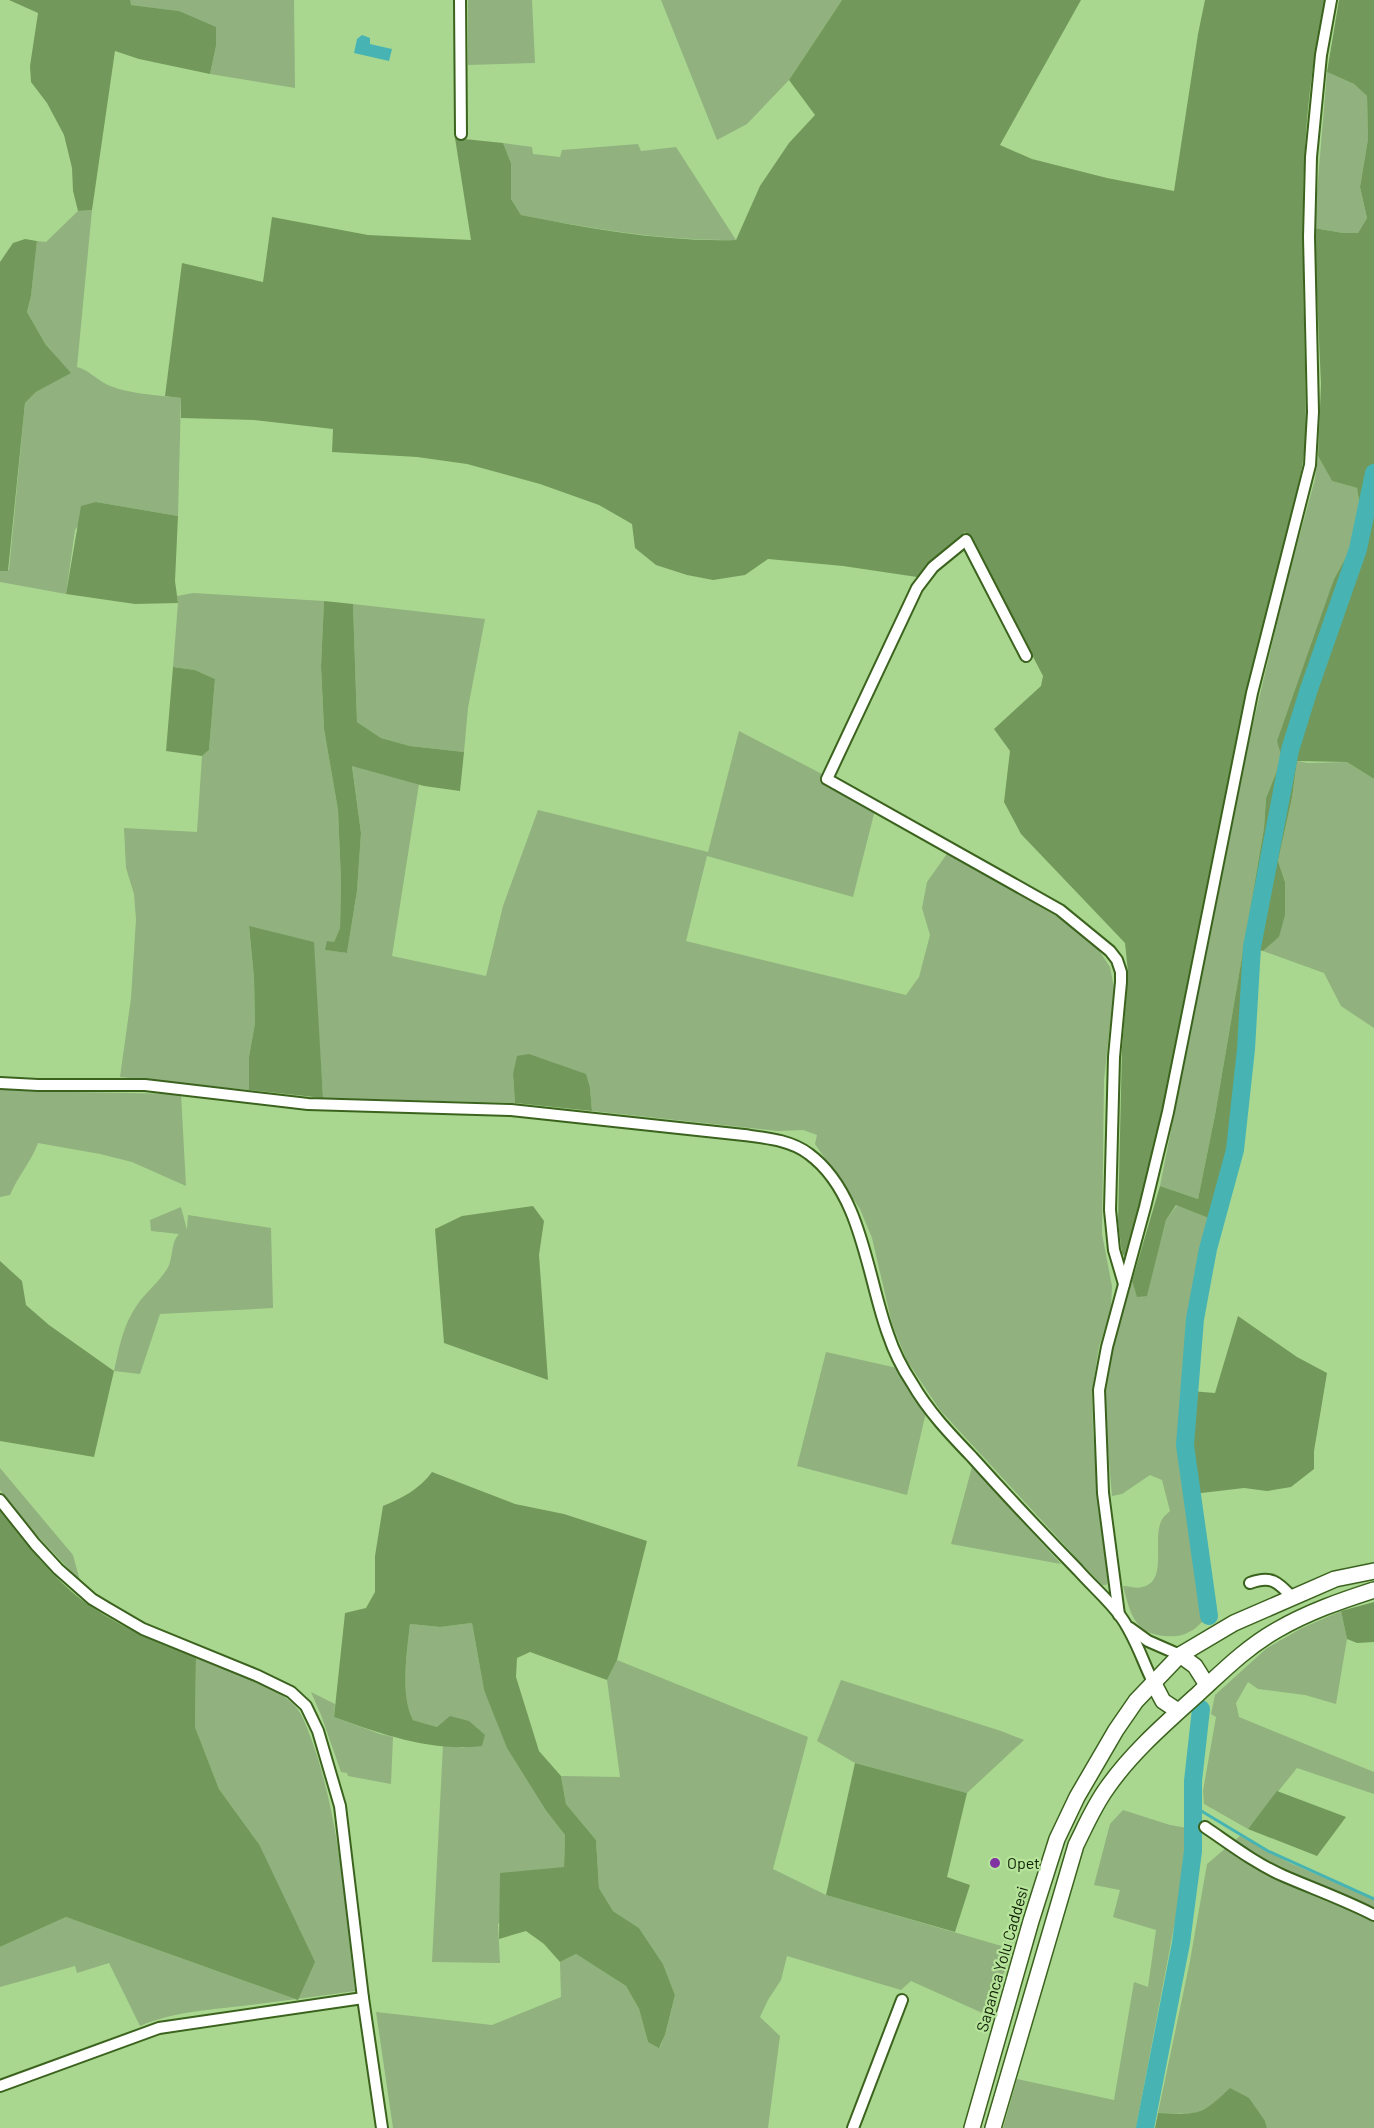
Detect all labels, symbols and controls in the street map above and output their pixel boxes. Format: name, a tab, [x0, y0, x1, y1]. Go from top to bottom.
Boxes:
place label: Opet	[1007, 1853, 1040, 1872]
marker: Opet	[988, 1856, 1002, 1870]
street label: Sapanca Yolu Caddesi	[972, 1884, 1031, 2034]

